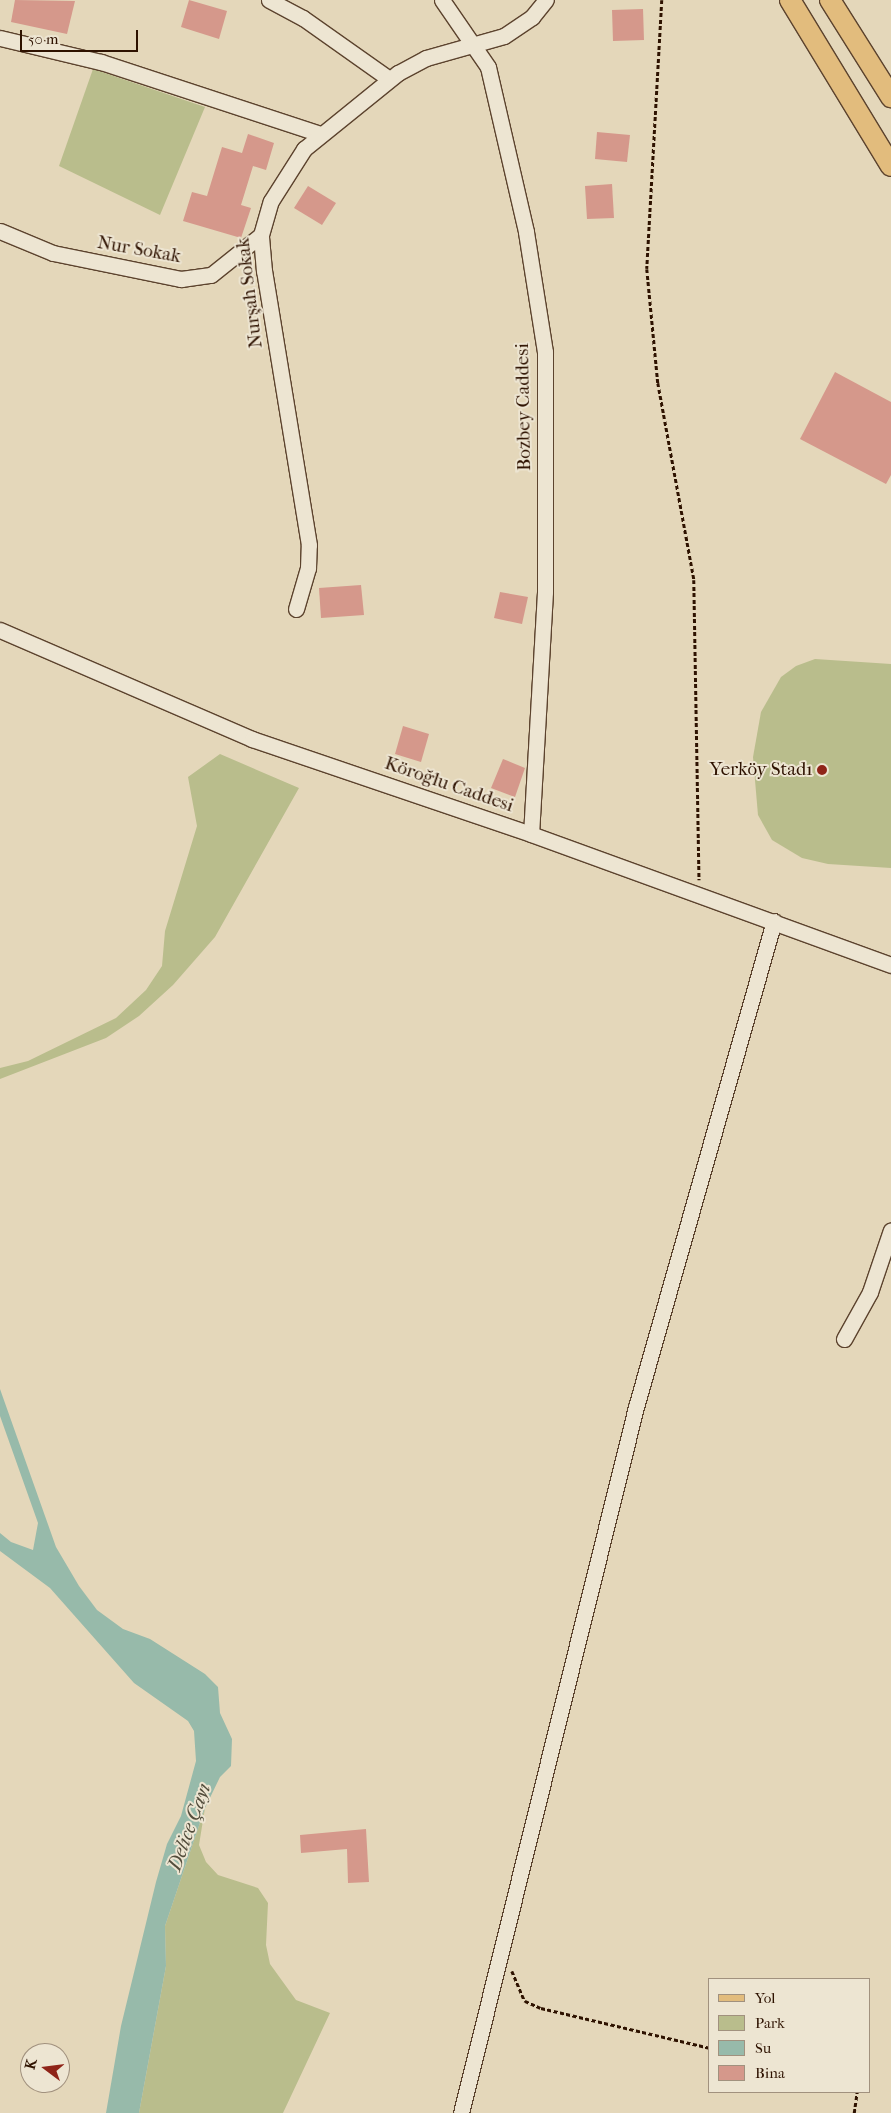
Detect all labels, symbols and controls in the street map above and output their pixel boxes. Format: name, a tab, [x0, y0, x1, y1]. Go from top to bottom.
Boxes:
scale bar	[22, 20, 140, 52]
text: 50 m	[28, 30, 58, 48]
street label: Nur Sokak	[95, 231, 183, 269]
street label: Nurşah Sokak	[232, 236, 268, 350]
street label: Bozbey Caddesi	[511, 343, 537, 471]
street label: Köroğlu Caddesi	[381, 752, 517, 818]
place label: Yerköy Stadı	[709, 759, 812, 781]
marker: Yerköy Stadı	[816, 764, 828, 776]
water label: Delice Çayı	[162, 1780, 216, 1874]
legend	[708, 1978, 871, 2093]
text: Yol	[755, 1989, 775, 2007]
text: Park	[755, 2014, 785, 2032]
text: Su	[755, 2039, 771, 2057]
north arrow	[20, 2043, 70, 2093]
text: K	[21, 2057, 41, 2071]
text: Bina	[755, 2064, 785, 2082]

